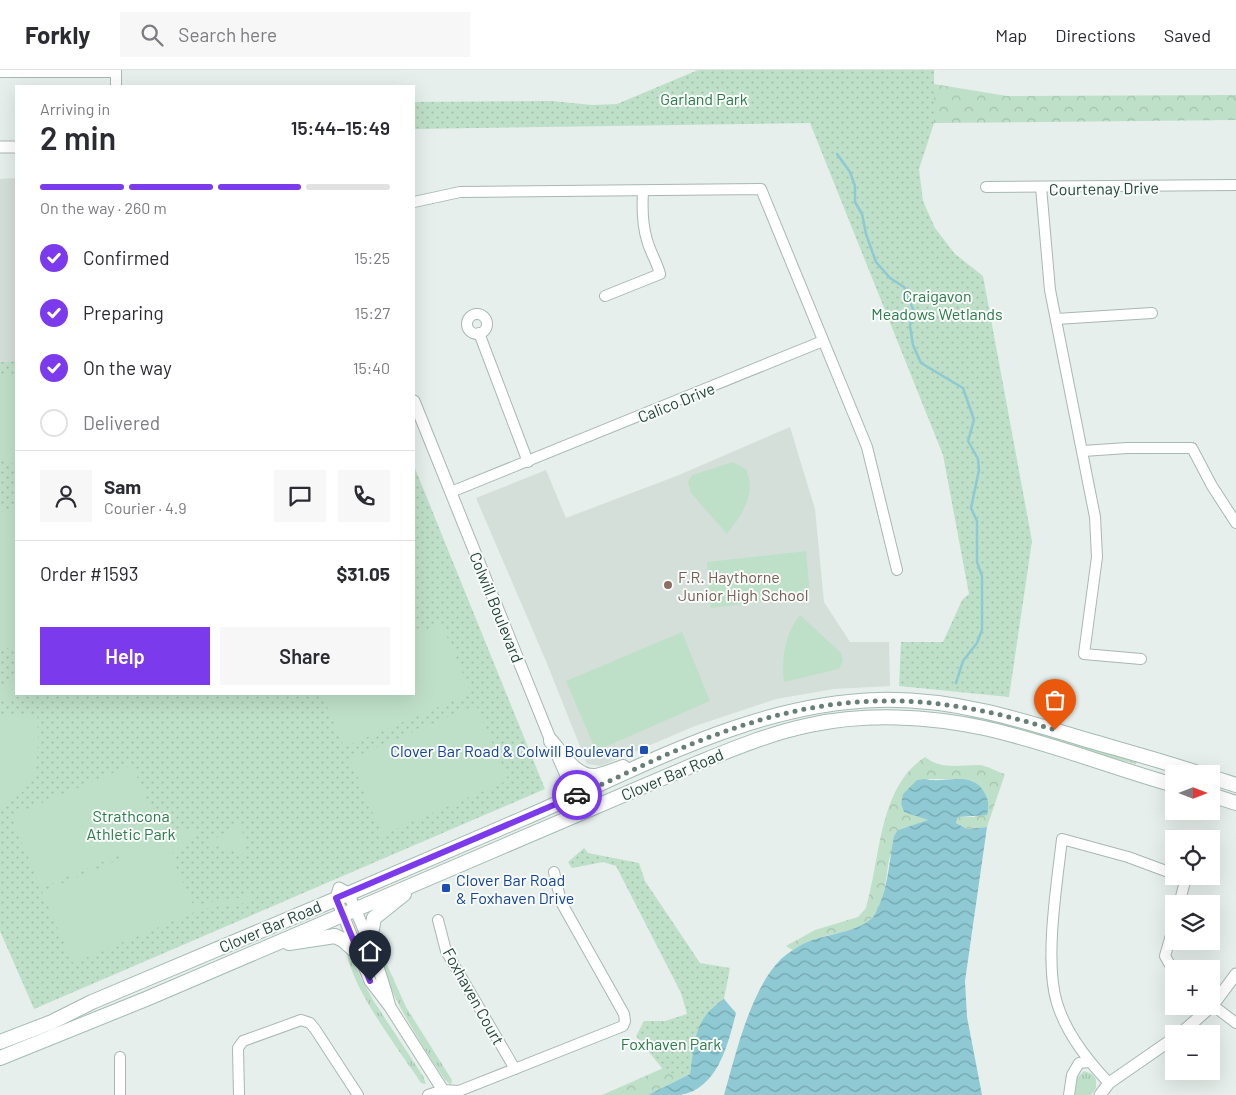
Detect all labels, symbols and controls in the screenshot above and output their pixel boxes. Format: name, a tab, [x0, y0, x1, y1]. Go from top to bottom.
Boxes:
search box	[120, 12, 470, 57]
text: Forkly	[25, 20, 90, 49]
icon: search	[138, 21, 166, 49]
text: Search here	[178, 23, 277, 46]
text: Map	[995, 24, 1027, 46]
text: Directions	[1055, 24, 1136, 46]
text: Saved	[1164, 24, 1211, 46]
park label: Garland Park	[660, 89, 748, 108]
text: Arriving in	[40, 99, 110, 118]
text: 15:44–15:49	[291, 116, 390, 139]
text: 2 min	[40, 118, 116, 156]
street label: Courtenay Drive	[1049, 178, 1159, 198]
text: On the way · 260 m	[40, 198, 167, 217]
icon: check	[40, 244, 68, 272]
text: Confirmed	[83, 246, 170, 269]
text: 15:25	[354, 248, 390, 267]
park label: Craigavon Meadows Wetlands	[871, 286, 1003, 323]
icon: check	[40, 299, 68, 327]
text: Preparing	[83, 301, 164, 324]
text: 15:27	[355, 303, 390, 322]
icon: check	[40, 354, 68, 382]
text: On the way	[83, 356, 172, 379]
text: 15:40	[353, 358, 390, 377]
street label: Calico Drive	[635, 378, 717, 426]
text: Delivered	[83, 411, 160, 434]
button: person	[40, 470, 92, 522]
button: chat	[274, 470, 326, 522]
button: phone	[338, 470, 390, 522]
text: Sam	[104, 475, 141, 498]
text: Courier · 4.9	[104, 498, 187, 517]
street label: Colwill Boulevard	[466, 549, 528, 665]
text: Order #1593	[40, 562, 138, 585]
text: $31.05	[336, 562, 390, 585]
place label: F.R. Haythorne Junior High School	[678, 567, 808, 604]
marker: F.R. Haythorne Junior High School	[662, 579, 674, 591]
button: Help	[40, 627, 210, 685]
button: Share	[220, 627, 390, 685]
pin	[1034, 679, 1076, 730]
icon: bag	[1041, 686, 1069, 714]
place label: Clover Bar Road & Colwill Boulevard	[390, 741, 634, 760]
street label: Clover Bar Road	[618, 744, 726, 804]
marker: Clover Bar Road & Colwill Boulevard	[638, 744, 650, 756]
north arrow	[1165, 765, 1220, 820]
map controls	[1165, 765, 1220, 1080]
courier	[552, 770, 602, 820]
icon: car	[563, 781, 591, 809]
park label: Strathcona Athletic Park	[87, 806, 175, 843]
button: locate	[1165, 830, 1220, 885]
place label: Clover Bar Road & Foxhaven Drive	[456, 870, 574, 907]
marker: Clover Bar Road & Foxhaven Drive	[440, 882, 452, 894]
button: layers	[1165, 895, 1220, 950]
street label: Clover Bar Road	[216, 896, 324, 956]
pin	[349, 930, 391, 981]
icon: home	[356, 937, 384, 965]
street label: Foxhaven Court	[440, 944, 508, 1048]
button: +	[1165, 960, 1220, 1015]
button: −	[1165, 1025, 1220, 1080]
park label: Foxhaven Park	[621, 1034, 721, 1053]

